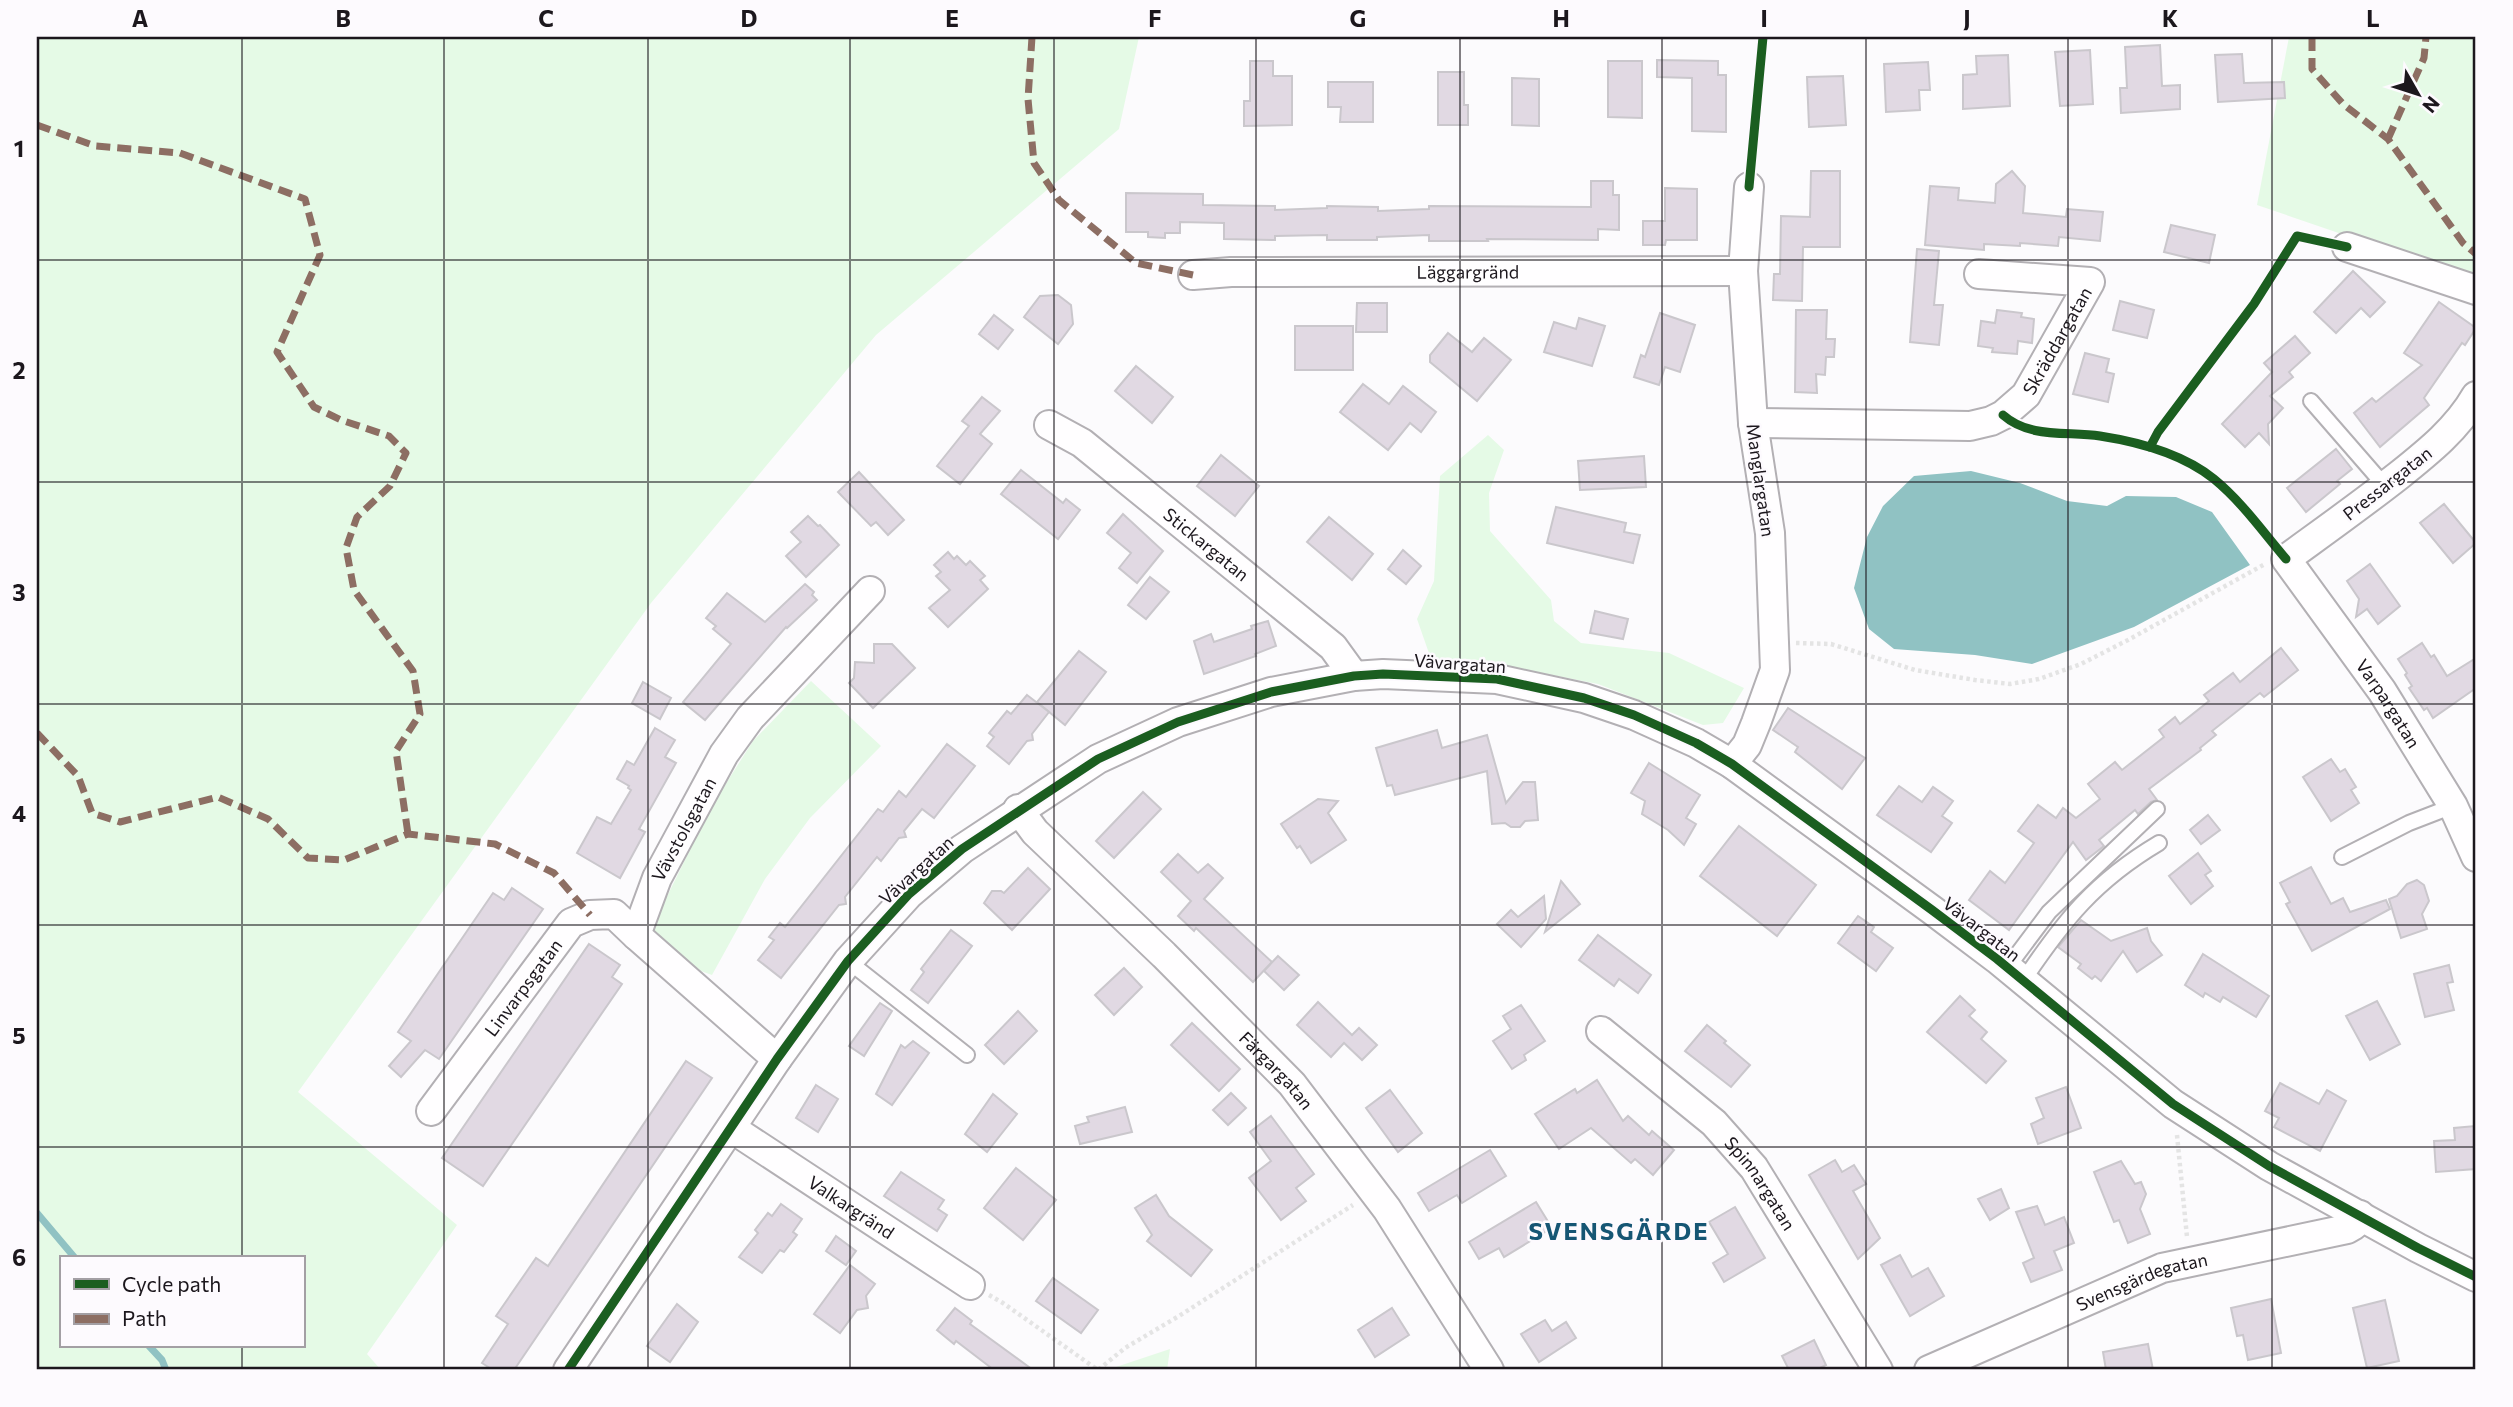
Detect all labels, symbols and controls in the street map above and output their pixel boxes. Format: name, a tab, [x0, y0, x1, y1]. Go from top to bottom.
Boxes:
text: A	[132, 4, 149, 32]
text: B	[335, 4, 351, 32]
text: C	[538, 4, 554, 32]
text: D	[741, 4, 758, 32]
text: E	[945, 4, 959, 32]
text: F	[1148, 4, 1162, 32]
text: G	[1350, 4, 1366, 32]
text: H	[1552, 4, 1570, 32]
text: I	[1760, 4, 1768, 32]
text: J	[1963, 4, 1971, 32]
text: K	[2162, 4, 2178, 32]
text: L	[2366, 4, 2380, 32]
north arrow	[2384, 60, 2454, 130]
text: N	[2418, 92, 2445, 118]
text: 1	[14, 134, 24, 162]
street label: Läggargränd	[1417, 260, 1519, 283]
street label: Skräddargatan	[2018, 283, 2096, 398]
text: 2	[12, 356, 26, 384]
street label: Manglargatan	[1742, 422, 1780, 538]
street label: Pressargatan	[2338, 441, 2436, 525]
street label: Stickargatan	[1159, 503, 1254, 585]
text: 3	[12, 578, 26, 606]
street label: Vävargatan	[1413, 649, 1507, 677]
street label: Varpargatan	[2351, 655, 2425, 752]
street label: Vävstolsgatan	[646, 773, 720, 885]
text: 4	[12, 799, 26, 827]
street label: Vävargatan	[874, 831, 958, 909]
street label: Vävargatan	[1939, 892, 2025, 966]
street label: Linvarpsgatan	[480, 935, 566, 1040]
text: 5	[12, 1021, 26, 1049]
street label: Färgargatan	[1235, 1027, 1318, 1114]
street label: Spinnargatan	[1720, 1132, 1800, 1234]
street label: Valkargränd	[804, 1171, 899, 1243]
district label: SVENSGÄRDE	[1529, 1216, 1709, 1245]
text: 6	[12, 1243, 26, 1271]
street label: Svensgärdegatan	[2072, 1248, 2209, 1315]
legend	[60, 1256, 304, 1348]
text: Cycle path	[122, 1271, 221, 1296]
text: Path	[122, 1305, 167, 1330]

